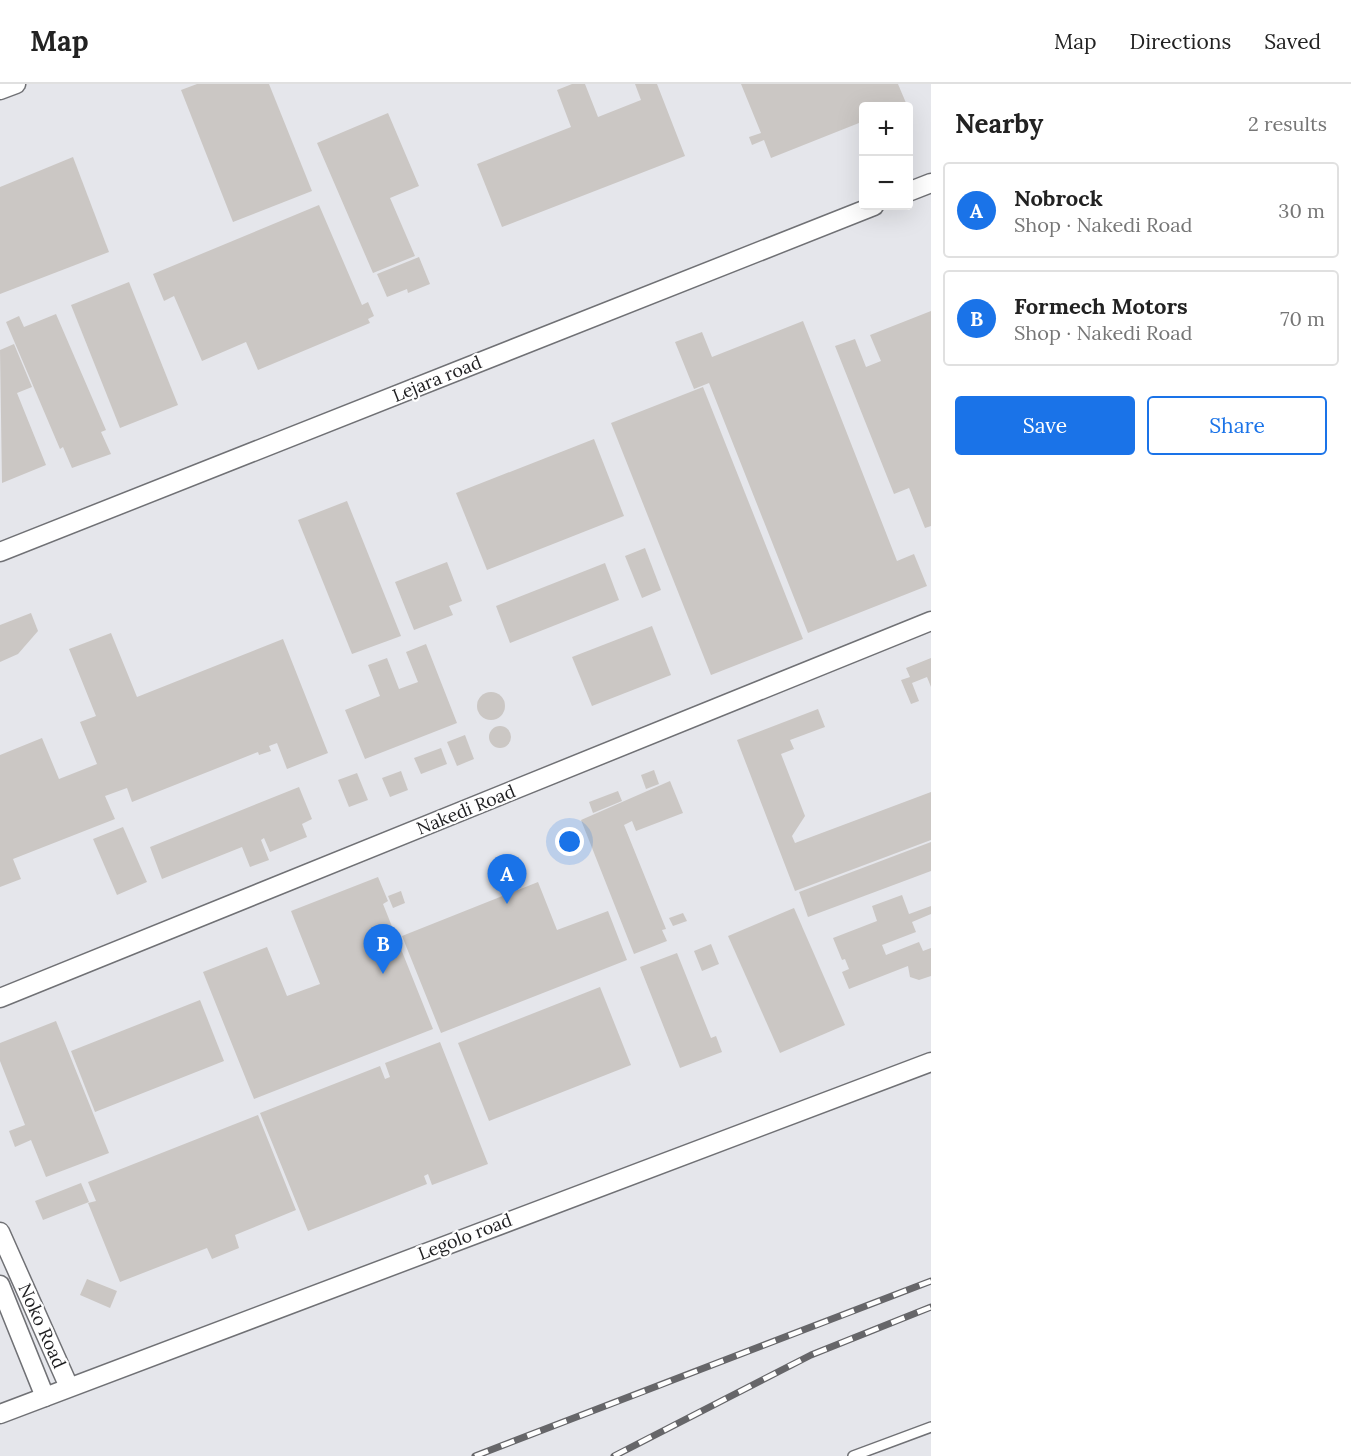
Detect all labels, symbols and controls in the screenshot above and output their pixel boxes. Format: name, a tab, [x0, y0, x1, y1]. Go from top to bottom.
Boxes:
text: Map	[30, 23, 89, 59]
text: Map	[1054, 28, 1097, 55]
text: Directions	[1130, 28, 1231, 55]
text: Saved	[1264, 28, 1321, 55]
map controls	[859, 102, 913, 210]
button: +	[859, 102, 913, 156]
text: Nearby	[955, 107, 1043, 140]
text: 2 results	[1248, 111, 1327, 136]
button: −	[859, 156, 913, 210]
text: Nobrock	[1014, 184, 1103, 212]
text: A	[970, 198, 983, 223]
text: 30 m	[1278, 198, 1325, 223]
text: Shop · Nakedi Road	[1014, 212, 1193, 237]
text: Formech Motors	[1014, 292, 1188, 320]
text: B	[970, 306, 983, 331]
text: 70 m	[1280, 306, 1325, 331]
text: Shop · Nakedi Road	[1014, 320, 1193, 345]
street label: Lejara road	[389, 350, 485, 407]
button: Save	[955, 396, 1135, 455]
button: Share	[1147, 396, 1327, 455]
street label: Nakedi Road	[413, 779, 519, 840]
your location	[555, 827, 584, 856]
pin: A	[488, 854, 526, 904]
pin: B	[364, 924, 403, 974]
street label: Legolo road	[415, 1208, 515, 1265]
street label: Noko Road	[14, 1280, 71, 1372]

